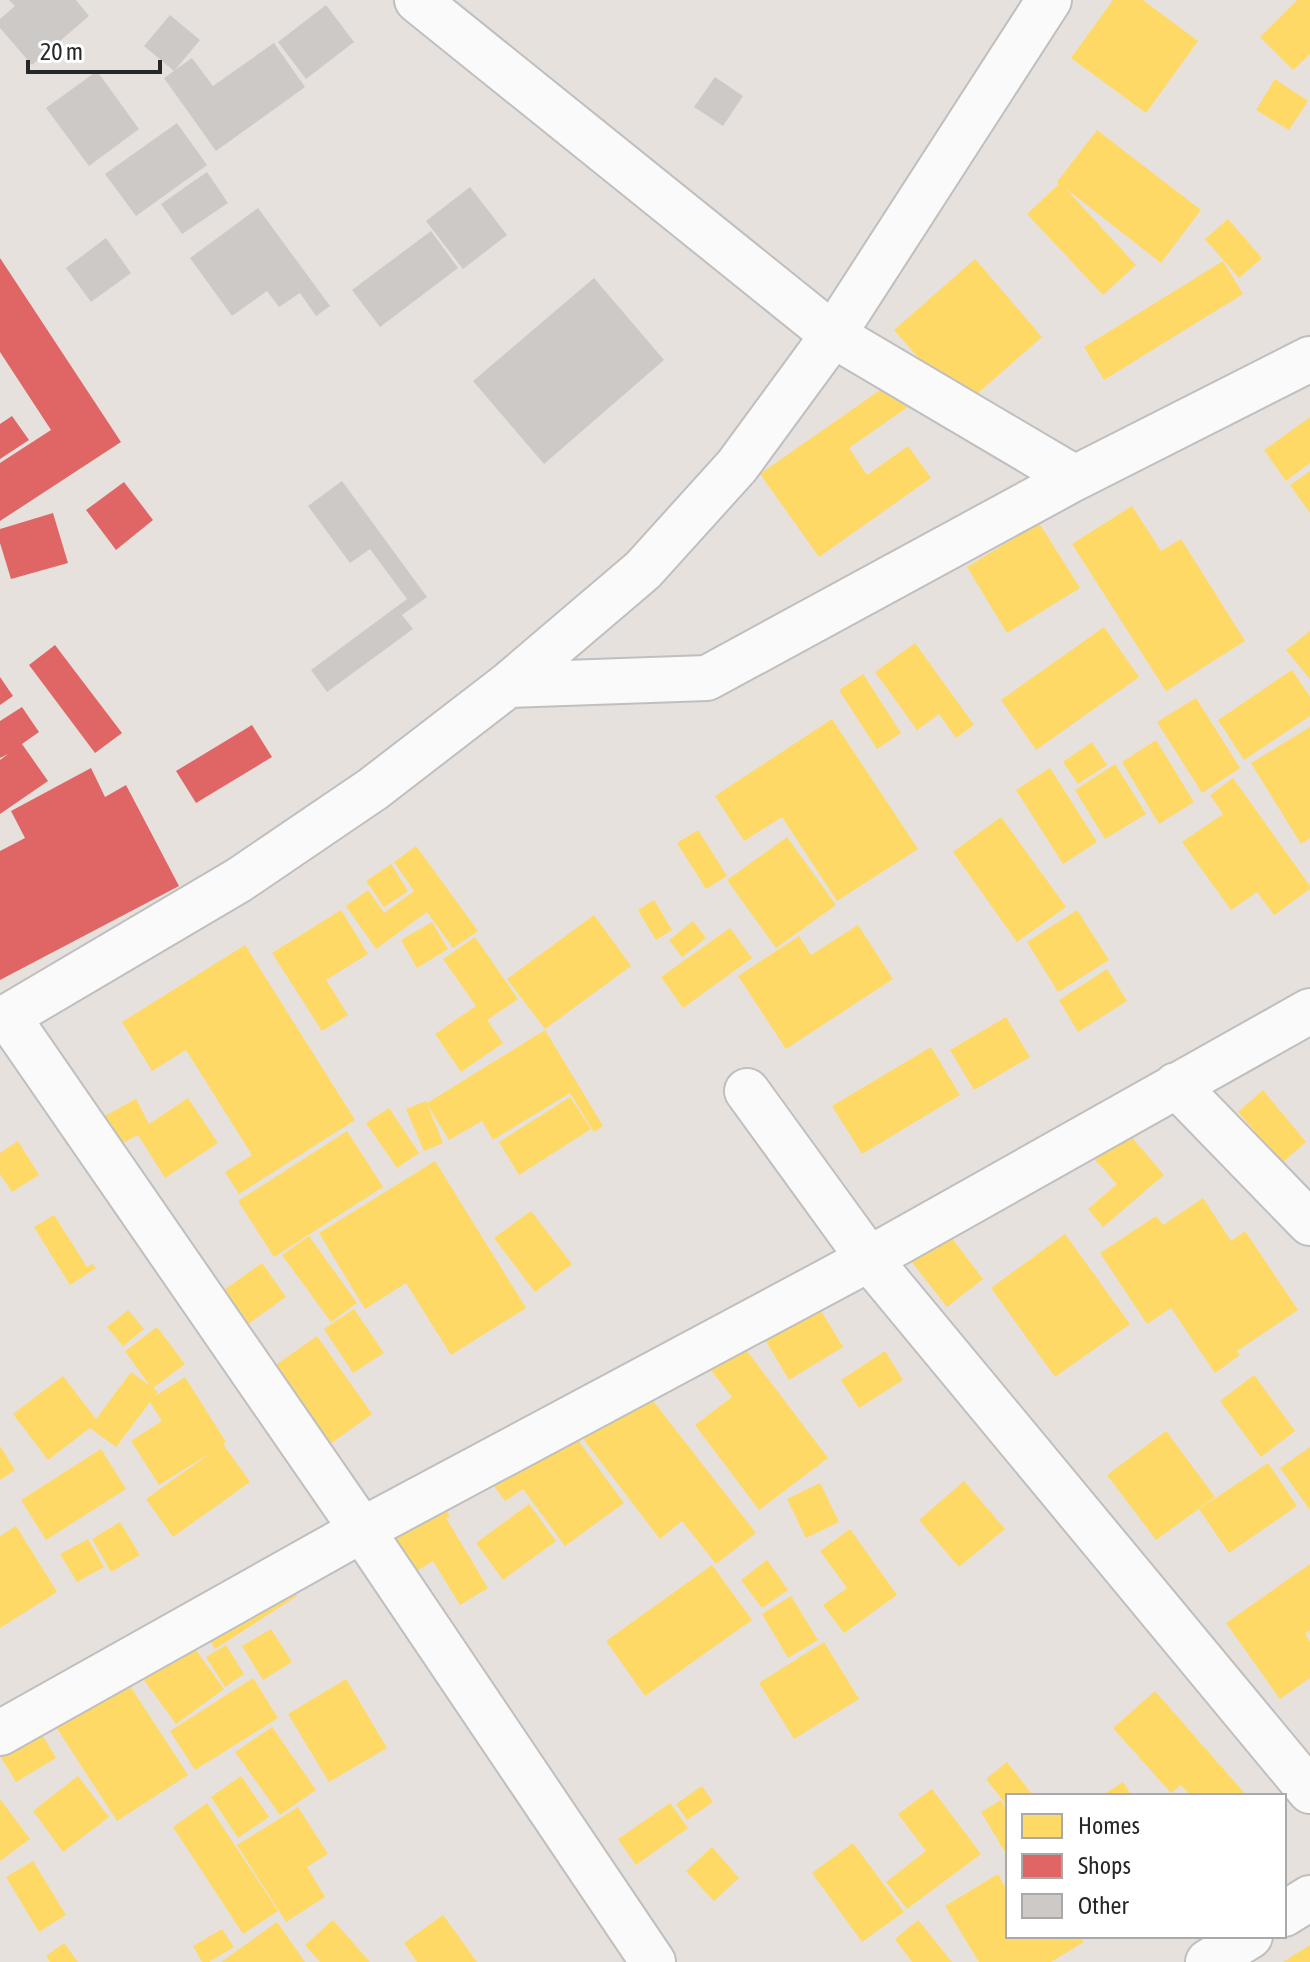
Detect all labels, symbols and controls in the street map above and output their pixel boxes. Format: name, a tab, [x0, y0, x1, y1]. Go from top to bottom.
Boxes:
scale bar	[28, 24, 160, 74]
text: 20 m	[40, 38, 83, 65]
legend	[1006, 1794, 1286, 1938]
text: Homes	[1078, 1812, 1140, 1839]
text: Shops	[1078, 1852, 1131, 1879]
text: Other	[1078, 1892, 1129, 1919]

